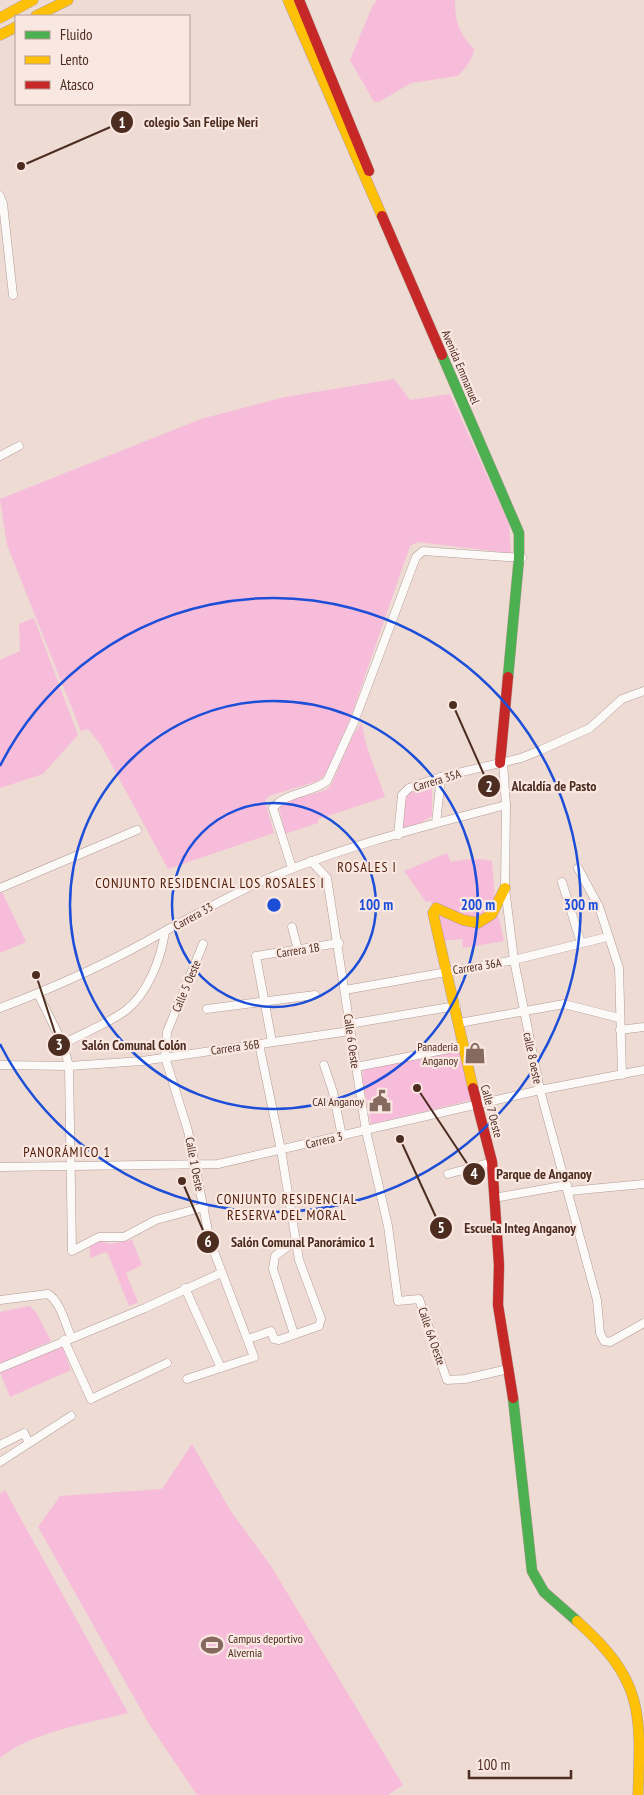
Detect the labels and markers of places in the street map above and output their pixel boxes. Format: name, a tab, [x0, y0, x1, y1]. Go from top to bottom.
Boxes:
callout: colegio San Felipe Neri	[109, 108, 268, 137]
callout: Alcaldía de Pasto	[476, 772, 606, 801]
centre of rings	[265, 896, 283, 914]
callout: Salón Comunal Colón	[47, 1030, 197, 1059]
place label: Panadería Anganoy	[417, 1039, 458, 1068]
shop icon: Panadería Anganoy	[462, 1040, 488, 1066]
public building icon: CAI Anganoy	[367, 1088, 393, 1114]
place label: CAI Anganoy	[312, 1094, 364, 1109]
callout: Parque de Anganoy	[461, 1159, 602, 1188]
callout: Escuela Integ Anganoy	[429, 1213, 586, 1242]
callout: Salón Comunal Panorámico 1	[195, 1227, 385, 1256]
place label: Campus deportivo Alvernia	[228, 1631, 303, 1660]
sports icon: Campus deportivo Alvernia	[199, 1632, 225, 1658]

